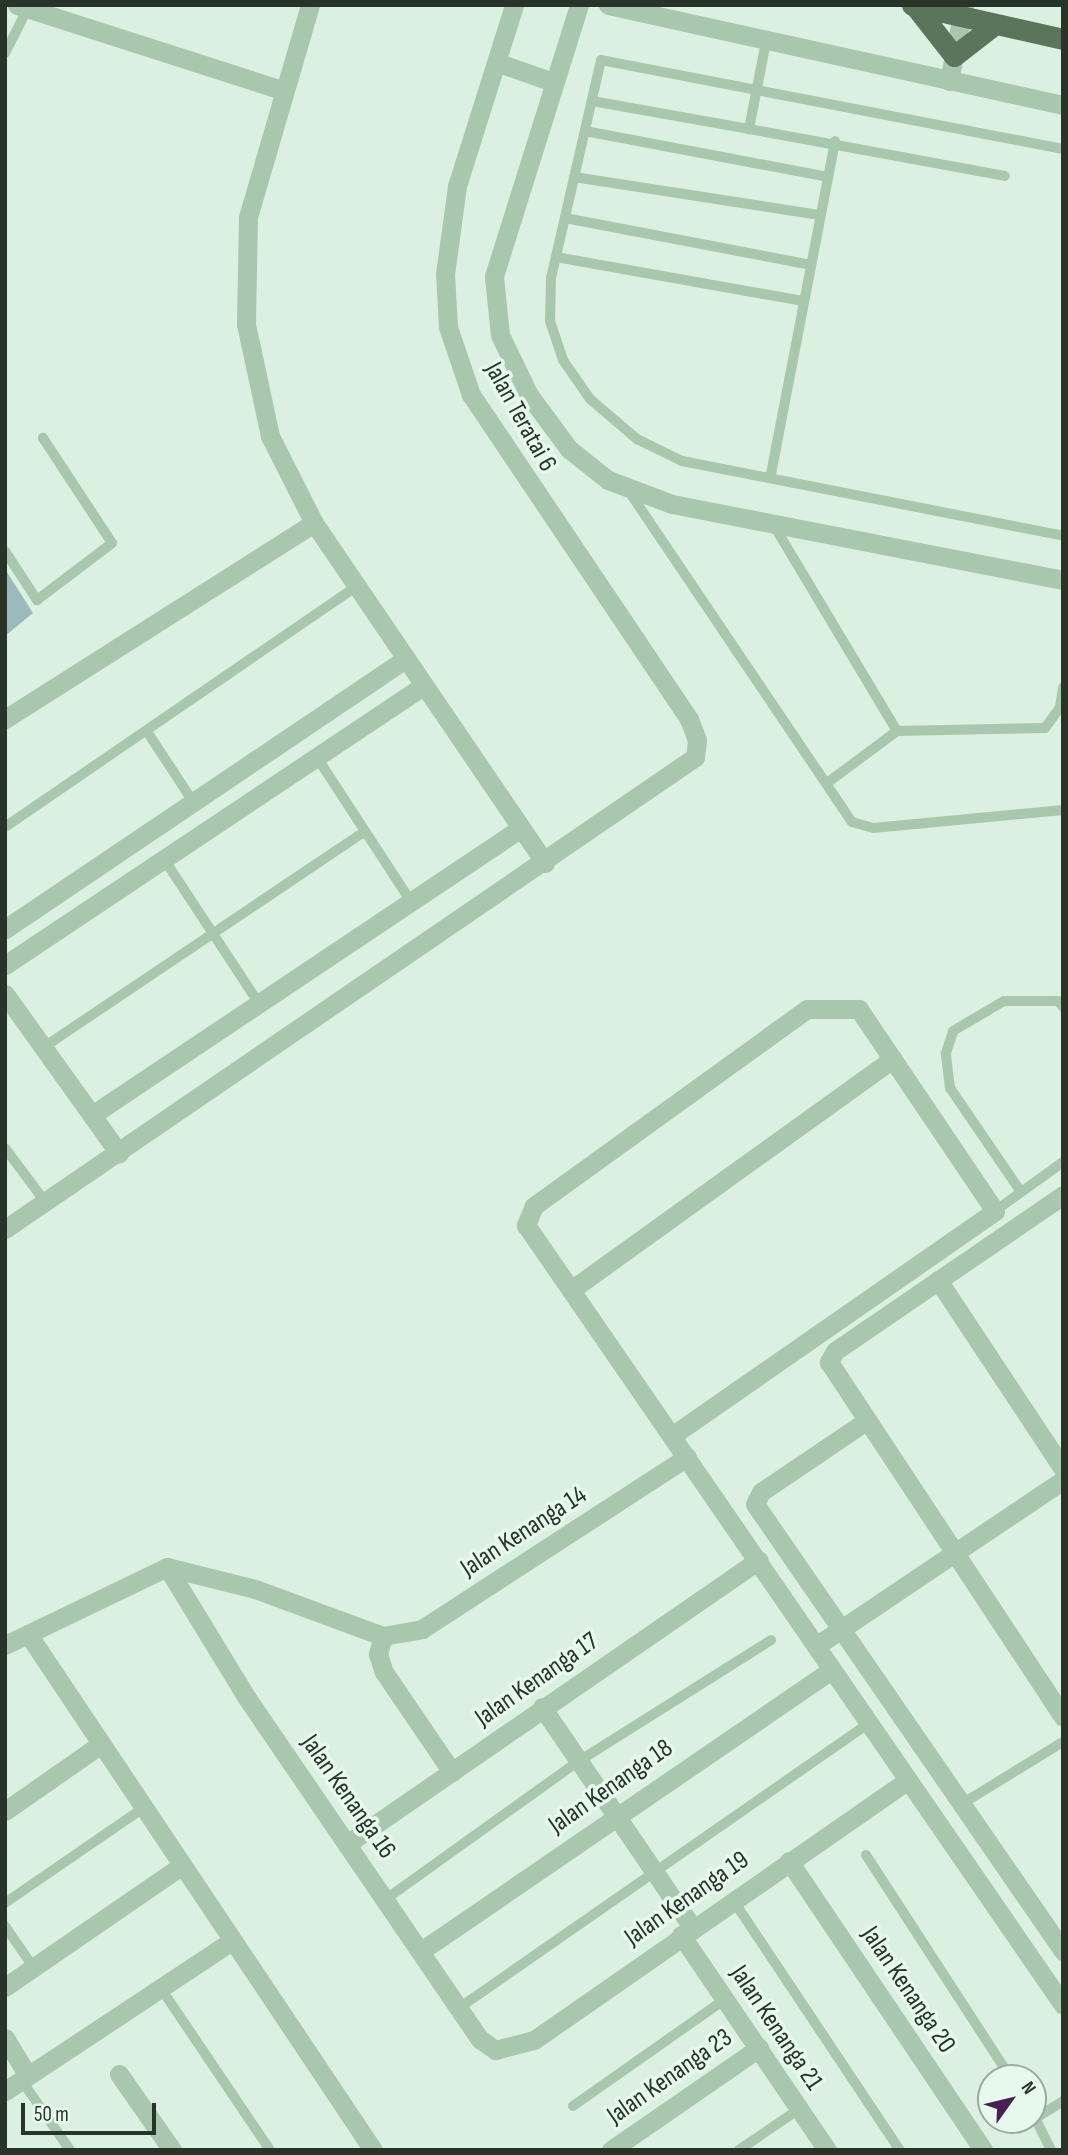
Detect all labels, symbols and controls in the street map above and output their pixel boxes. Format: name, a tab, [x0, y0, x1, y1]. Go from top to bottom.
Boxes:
street label: Jalan Teratai 6	[477, 357, 563, 477]
street label: Jalan Kenanga 14	[455, 1480, 593, 1584]
street label: Jalan Kenanga 17	[469, 1626, 605, 1734]
street label: Jalan Kenanga 16	[294, 1729, 402, 1865]
street label: Jalan Kenanga 18	[543, 1733, 679, 1841]
street label: Jalan Kenanga 19	[619, 1845, 755, 1953]
street label: Jalan Kenanga 20	[854, 1921, 962, 2059]
street label: Jalan Kenanga 21	[723, 1960, 829, 2096]
street label: Jalan Kenanga 23	[602, 2023, 738, 2131]
north arrow	[977, 2064, 1047, 2134]
text: N	[1016, 2077, 1041, 2099]
scale bar	[24, 2088, 159, 2132]
text: 50 m	[34, 2102, 69, 2127]

